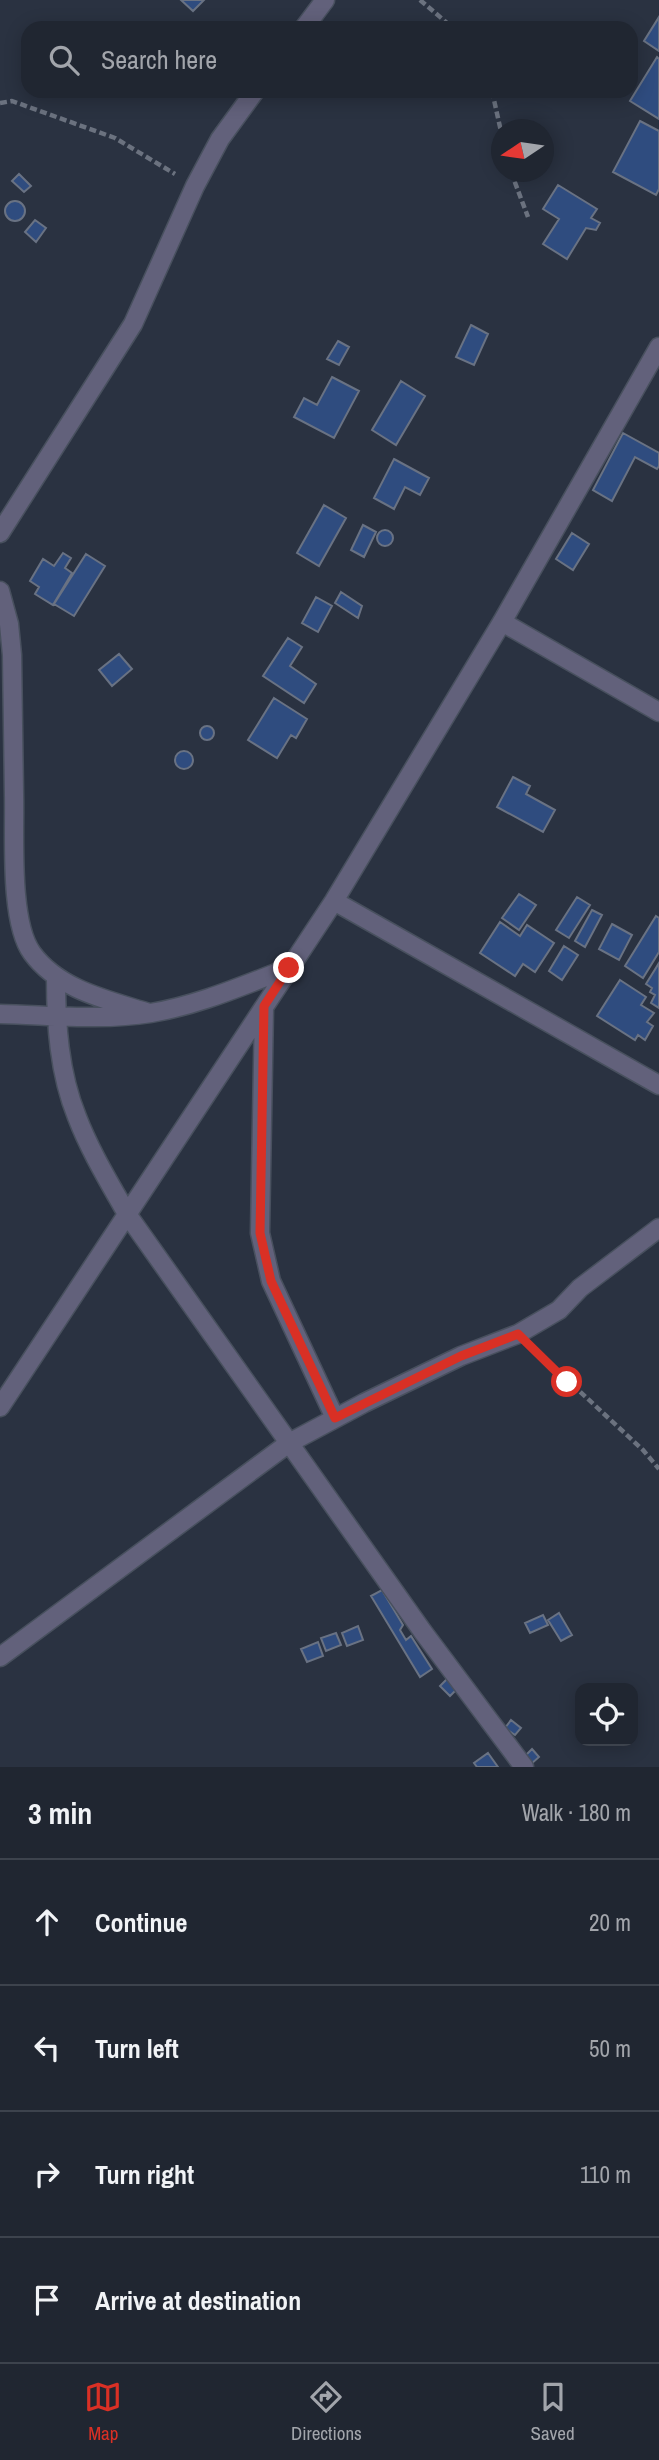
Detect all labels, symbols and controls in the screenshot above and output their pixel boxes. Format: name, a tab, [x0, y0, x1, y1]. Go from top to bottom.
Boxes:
search box	[21, 21, 638, 98]
icon: search	[45, 41, 83, 79]
text: Search here	[101, 42, 217, 77]
north arrow	[491, 119, 554, 182]
route end	[273, 952, 304, 983]
route start	[551, 1366, 582, 1397]
map controls	[575, 1683, 638, 1746]
button: locate	[575, 1683, 638, 1746]
text: 3 min	[28, 1793, 92, 1833]
text: Walk · 180 m	[522, 1797, 631, 1828]
icon: ahead	[28, 1903, 66, 1941]
text: Continue	[95, 1905, 187, 1940]
text: 20 m	[589, 1907, 631, 1938]
icon: left	[28, 2029, 66, 2067]
text: Turn left	[95, 2031, 179, 2066]
text: 50 m	[589, 2033, 631, 2064]
icon: right	[28, 2155, 66, 2193]
text: Turn right	[95, 2157, 194, 2192]
text: 110 m	[580, 2159, 631, 2190]
icon: arrive	[28, 2281, 66, 2319]
text: Arrive at destination	[95, 2283, 301, 2318]
tab: Map	[84, 2378, 122, 2446]
tab: Directions	[291, 2378, 362, 2446]
tab: Saved	[531, 2378, 575, 2446]

